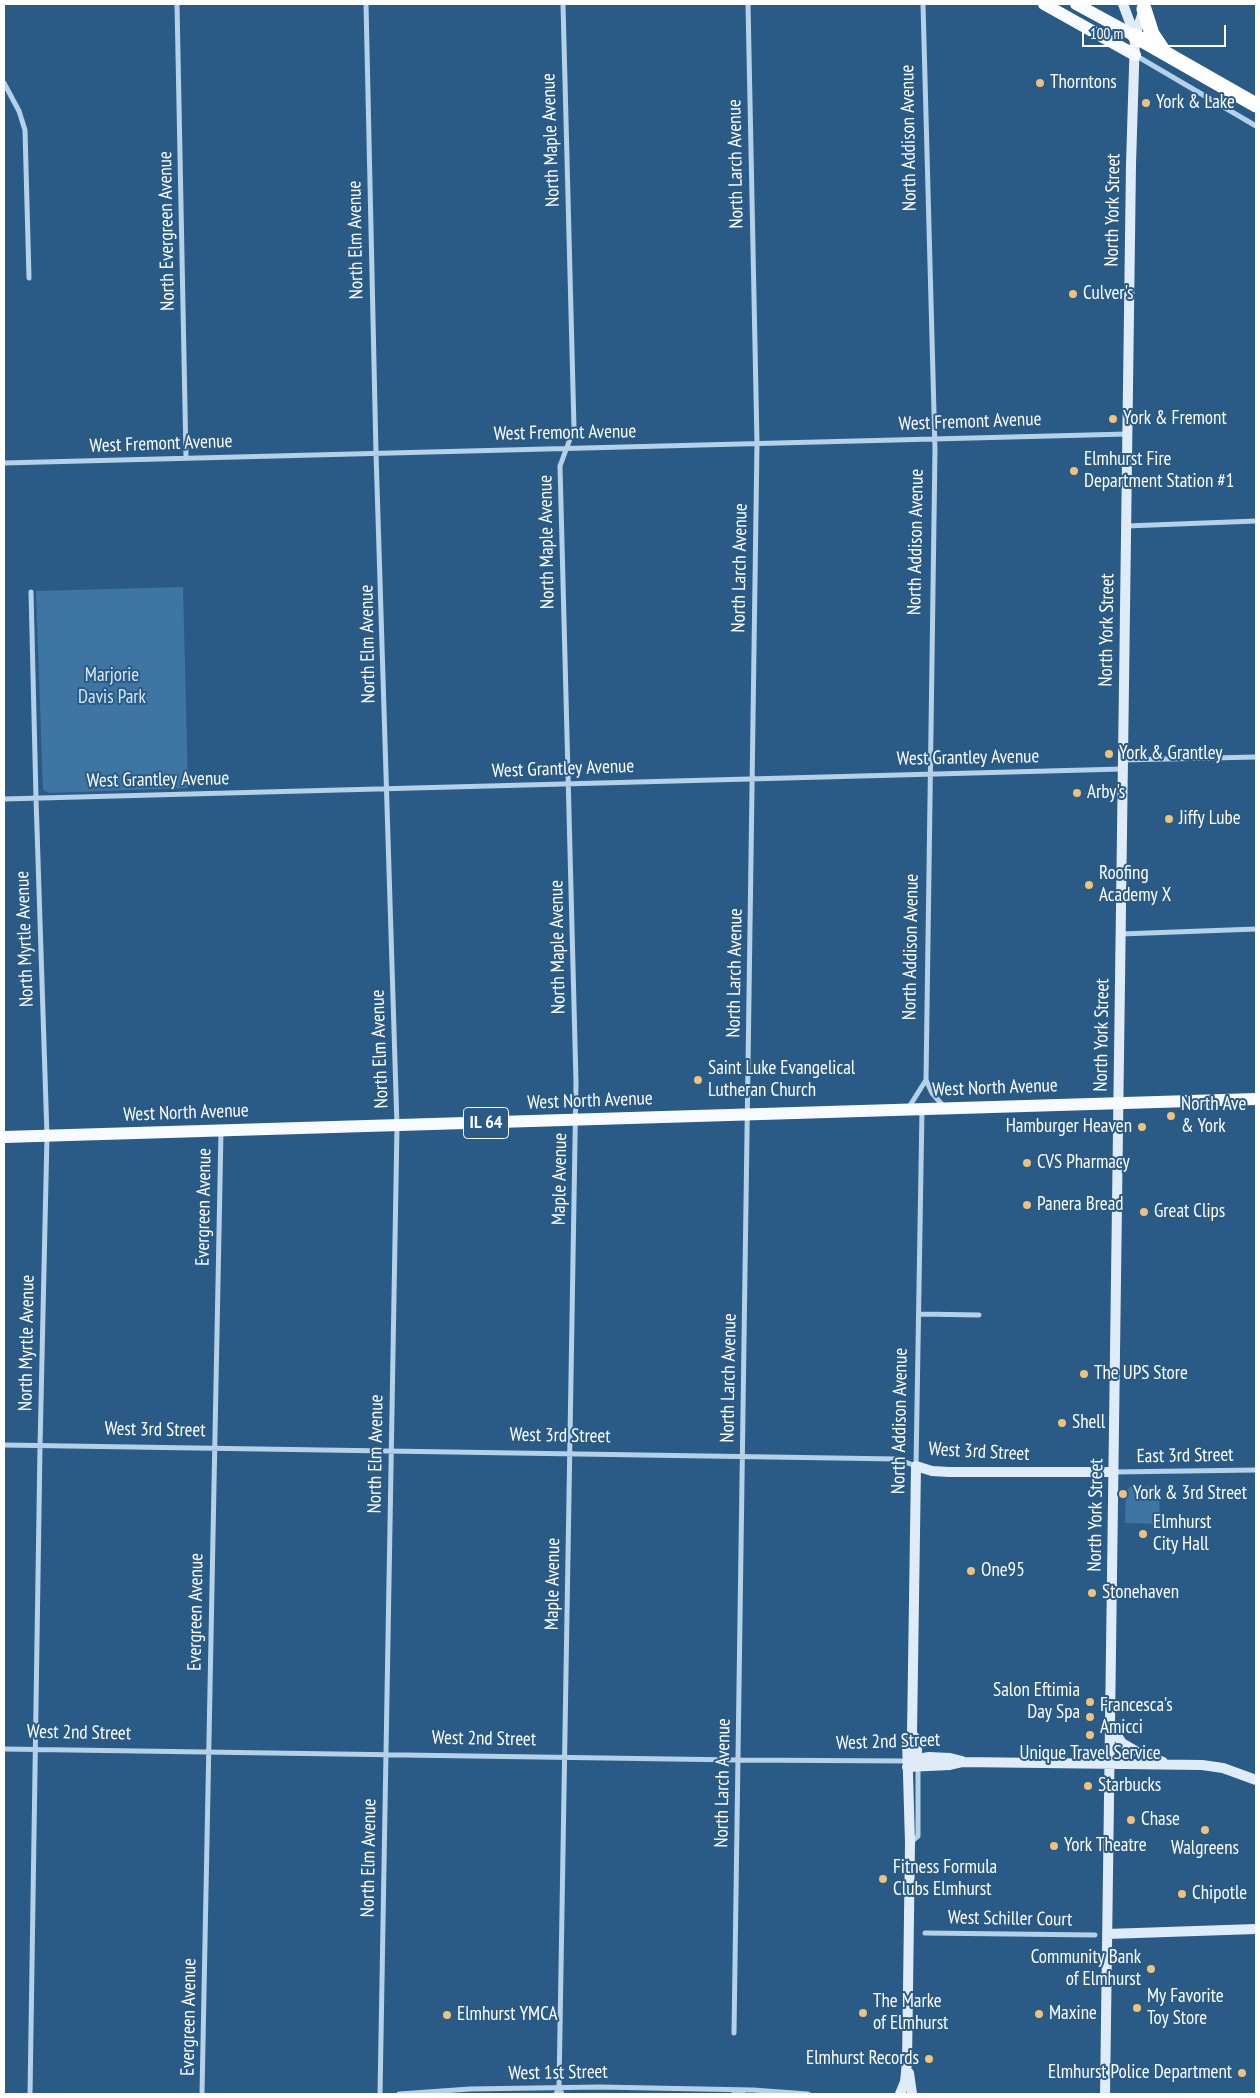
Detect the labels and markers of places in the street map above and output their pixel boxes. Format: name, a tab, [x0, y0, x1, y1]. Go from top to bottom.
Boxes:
place label: Thorntons	[1050, 72, 1117, 94]
marker: Thorntons	[1034, 77, 1046, 89]
place label: York & Lake	[1156, 92, 1235, 114]
marker: York & Lake	[1140, 97, 1152, 109]
place label: Culver's	[1083, 283, 1133, 305]
marker: Culver's	[1067, 288, 1079, 300]
place label: York & Fremont	[1123, 408, 1227, 430]
marker: York & Fremont	[1107, 413, 1119, 425]
place label: Elmhurst Fire Department Station #1	[1084, 449, 1234, 493]
marker: Elmhurst Fire Department Station #1	[1068, 465, 1080, 477]
place label: York & Grantley	[1119, 743, 1222, 765]
marker: York & Grantley	[1103, 748, 1115, 760]
place label: Arby's	[1087, 782, 1125, 804]
marker: Arby's	[1071, 787, 1083, 799]
place label: Jiffy Lube	[1179, 808, 1241, 830]
marker: Jiffy Lube	[1163, 813, 1175, 825]
place label: Roofing Academy X	[1099, 863, 1171, 907]
marker: Roofing Academy X	[1083, 879, 1095, 891]
place label: Saint Luke Evangelical Lutheran Church	[708, 1058, 855, 1102]
marker: Saint Luke Evangelical Lutheran Church	[692, 1074, 704, 1086]
place label: North Ave & York	[1181, 1094, 1246, 1138]
marker: North Ave & York	[1165, 1110, 1177, 1122]
place label: Hamburger Heaven	[1006, 1116, 1132, 1138]
marker: Hamburger Heaven	[1136, 1121, 1148, 1133]
place label: CVS Pharmacy	[1037, 1152, 1130, 1174]
marker: CVS Pharmacy	[1021, 1157, 1033, 1169]
place label: Panera Bread	[1037, 1194, 1124, 1216]
marker: Panera Bread	[1021, 1199, 1033, 1211]
place label: Great Clips	[1154, 1201, 1225, 1223]
marker: Great Clips	[1138, 1206, 1150, 1218]
place label: The UPS Store	[1094, 1363, 1188, 1385]
marker: The UPS Store	[1078, 1368, 1090, 1380]
place label: Shell	[1072, 1412, 1105, 1434]
marker: Shell	[1056, 1417, 1068, 1429]
place label: York & 3rd Street	[1133, 1483, 1247, 1505]
marker: York & 3rd Street	[1117, 1488, 1129, 1500]
place label: Elmhurst City Hall	[1153, 1512, 1211, 1556]
marker: Elmhurst City Hall	[1137, 1528, 1149, 1540]
place label: One95	[981, 1560, 1025, 1582]
marker: One95	[965, 1565, 977, 1577]
place label: Stonehaven	[1102, 1582, 1179, 1604]
marker: Stonehaven	[1086, 1587, 1098, 1599]
place label: Salon Eftimia Day Spa	[993, 1680, 1080, 1724]
place label: Francesca's Amicci	[1100, 1695, 1173, 1739]
marker: Salon Eftimia Day Spa	[1084, 1696, 1096, 1708]
marker: Francesca's Amicci	[1084, 1711, 1096, 1723]
marker: Unique Travel Service	[1084, 1729, 1096, 1741]
place label: Unique Travel Service	[1019, 1743, 1161, 1765]
place label: Starbucks	[1098, 1775, 1161, 1797]
marker: Starbucks	[1082, 1780, 1094, 1792]
place label: Chase	[1141, 1809, 1180, 1831]
marker: Chase	[1125, 1814, 1137, 1826]
marker: Walgreens	[1199, 1824, 1211, 1836]
place label: York Theatre	[1064, 1835, 1147, 1857]
place label: Walgreens	[1171, 1838, 1239, 1860]
marker: York Theatre	[1048, 1840, 1060, 1852]
place label: Fitness Formula Clubs Elmhurst	[893, 1857, 997, 1901]
marker: Fitness Formula Clubs Elmhurst	[877, 1873, 889, 1885]
place label: Chipotle	[1192, 1883, 1247, 1905]
marker: Chipotle	[1176, 1888, 1188, 1900]
place label: Community Bank of Elmhurst	[1031, 1947, 1141, 1991]
marker: Community Bank of Elmhurst	[1145, 1963, 1157, 1975]
place label: My Favorite Toy Store	[1147, 1986, 1224, 2030]
place label: The Marke of Elmhurst	[873, 1991, 948, 2035]
marker: My Favorite Toy Store	[1131, 2002, 1143, 2014]
place label: Maxine	[1049, 2003, 1097, 2025]
place label: Elmhurst YMCA	[457, 2004, 557, 2026]
marker: The Marke of Elmhurst	[857, 2007, 869, 2019]
marker: Maxine	[1033, 2008, 1045, 2020]
marker: Elmhurst YMCA	[441, 2009, 453, 2021]
place label: Elmhurst Records	[806, 2048, 919, 2070]
marker: Elmhurst Records	[923, 2053, 935, 2065]
place label: Elmhurst Police Department	[1048, 2062, 1232, 2084]
marker: Elmhurst Police Department	[1236, 2067, 1248, 2079]

